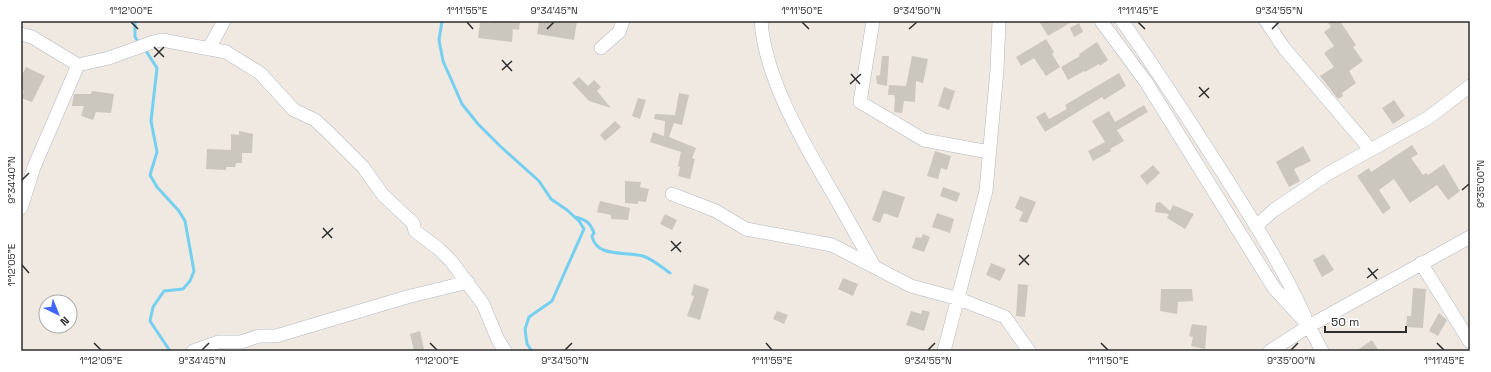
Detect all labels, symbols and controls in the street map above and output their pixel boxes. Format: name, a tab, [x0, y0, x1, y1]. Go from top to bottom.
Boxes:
text: 1°12'00"E	[109, 4, 153, 17]
text: 1°11'55"E	[447, 4, 488, 17]
text: 9°34'45"N	[530, 4, 578, 17]
text: 1°11'50"E	[781, 4, 823, 17]
text: 9°34'50"N	[893, 4, 941, 17]
text: 1°11'45"E	[1118, 4, 1159, 17]
text: 9°34'55"N	[1255, 4, 1303, 17]
text: 9°34'40"N	[5, 156, 18, 204]
text: 9°35'00"N	[1474, 160, 1487, 208]
text: 1°12'05"E	[5, 243, 18, 287]
north arrow	[38, 294, 78, 334]
scale bar	[1325, 308, 1406, 334]
text: N	[57, 314, 72, 329]
text: 50 m	[1331, 314, 1359, 330]
text: 1°12'05"E	[80, 354, 123, 367]
text: 9°34'45"N	[178, 354, 226, 367]
text: 1°12'00"E	[415, 354, 459, 367]
text: 9°34'50"N	[541, 354, 589, 367]
text: 1°11'55"E	[752, 354, 793, 367]
text: 9°34'55"N	[904, 354, 952, 367]
text: 1°11'50"E	[1087, 354, 1129, 367]
text: 9°35'00"N	[1267, 354, 1315, 367]
text: 1°11'45"E	[1424, 354, 1465, 367]

